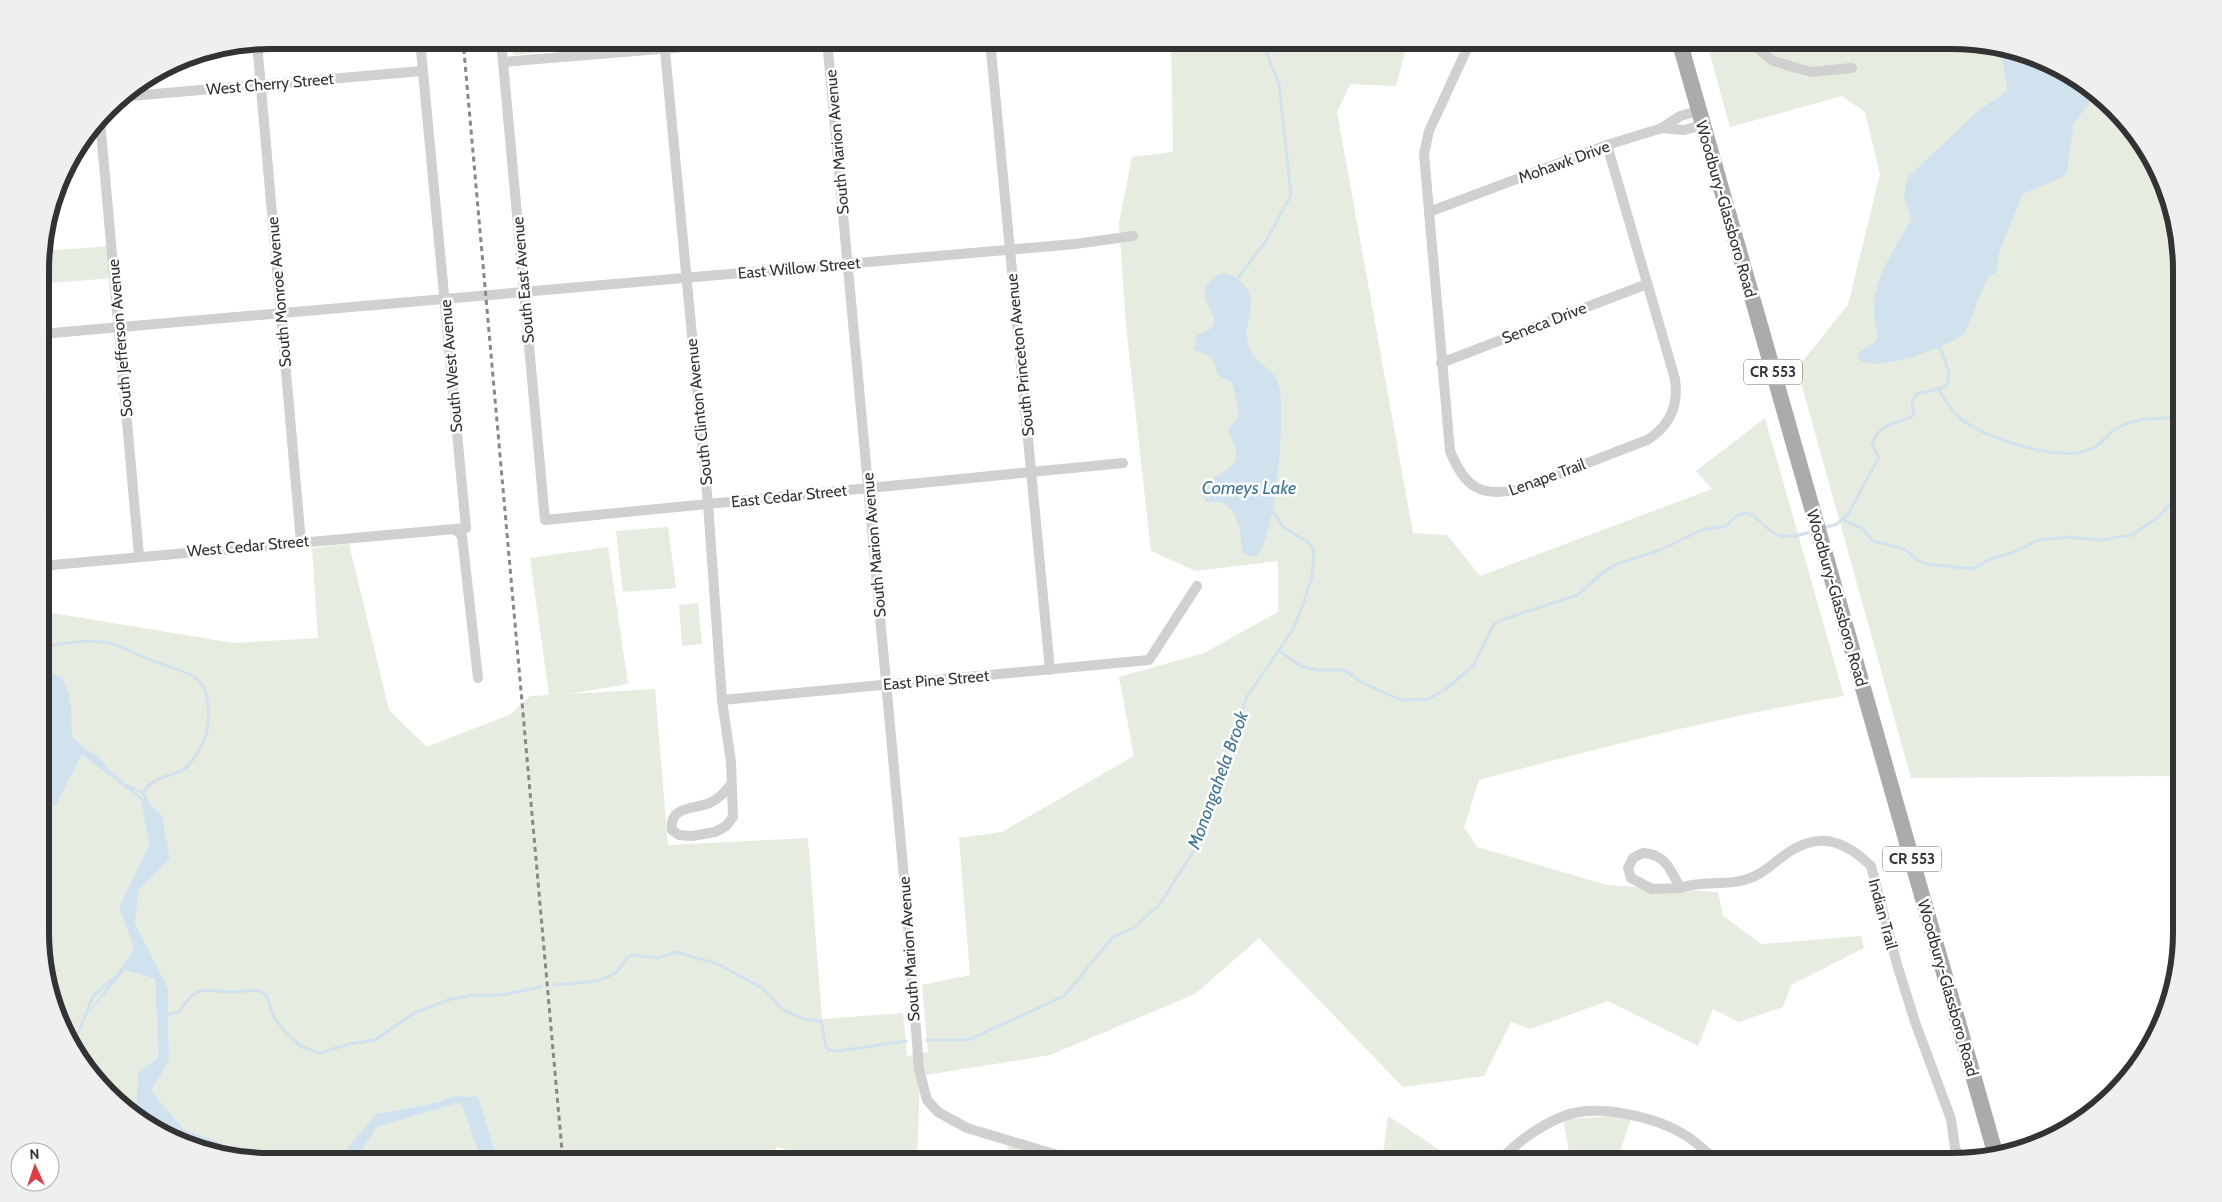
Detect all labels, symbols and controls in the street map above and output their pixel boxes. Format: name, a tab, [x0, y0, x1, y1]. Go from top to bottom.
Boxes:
street label: West Cherry Street	[205, 69, 335, 99]
street label: South Marion Avenue	[821, 69, 853, 215]
street label: Woodbury-Glassboro Road	[1692, 118, 1760, 300]
street label: Mohawk Drive	[1516, 137, 1612, 187]
street label: South Monroe Avenue	[263, 216, 295, 368]
street label: South East Avenue	[508, 216, 538, 344]
street label: East Willow Street	[737, 253, 862, 283]
street label: South Jefferson Avenue	[104, 258, 136, 418]
street label: South Princeton Avenue	[1002, 273, 1038, 437]
street label: Seneca Drive	[1499, 298, 1589, 348]
street label: South West Avenue	[436, 299, 466, 433]
street label: South Clinton Avenue	[682, 338, 716, 486]
road number: CR 553	[1744, 360, 1802, 384]
street label: Lenape Trail	[1506, 454, 1588, 500]
street label: South Marion Avenue	[858, 472, 890, 618]
water label: Comeys Lake	[1202, 477, 1296, 499]
street label: East Cedar Street	[730, 480, 848, 512]
street label: Woodbury-Glassboro Road	[1803, 507, 1871, 689]
street label: West Cedar Street	[186, 531, 310, 561]
street label: East Pine Street	[882, 666, 990, 694]
water label: Monongahela Brook	[1183, 707, 1254, 853]
road number: CR 553	[1883, 846, 1941, 872]
street label: South Marion Avenue	[894, 876, 924, 1022]
street label: Indian Trail	[1864, 877, 1902, 952]
street label: Woodbury-Glassboro Road	[1914, 897, 1982, 1079]
north arrow	[10, 1142, 60, 1192]
text: N	[29, 1145, 40, 1163]

